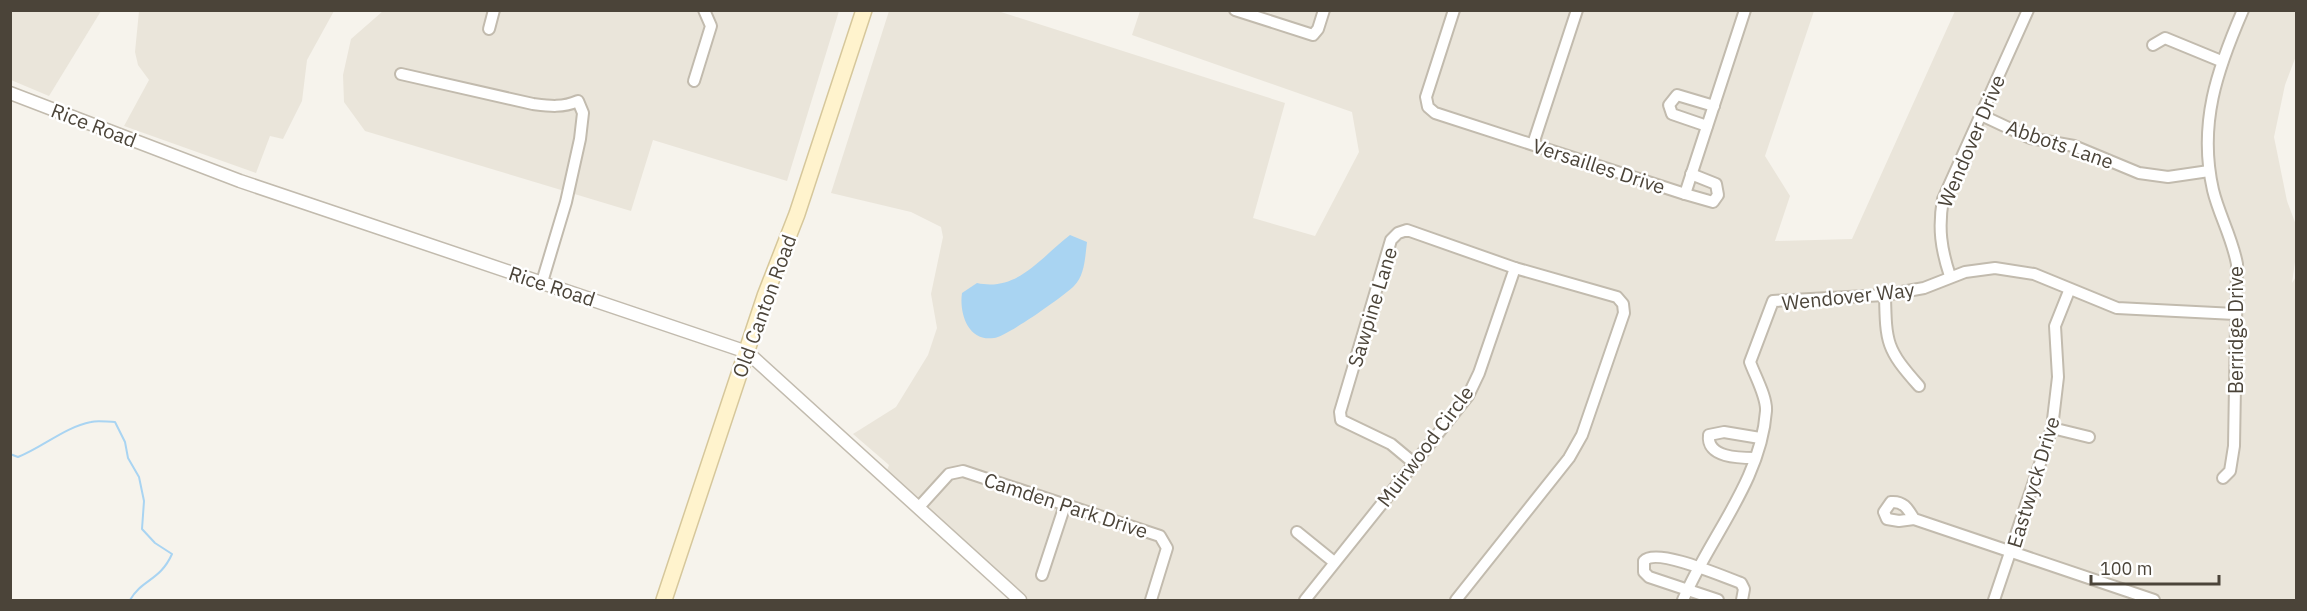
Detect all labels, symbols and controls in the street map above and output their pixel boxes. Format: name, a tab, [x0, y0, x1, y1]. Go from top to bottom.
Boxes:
street label: Wendover Drive	[1931, 71, 2011, 211]
street label: Rice Road	[47, 96, 141, 154]
street label: Abbots Lane	[2003, 113, 2117, 175]
street label: Versailles Drive	[1529, 132, 1669, 200]
street label: Old Canton Road	[726, 231, 802, 381]
street label: Sawpine Lane	[1341, 244, 1403, 370]
street label: Rice Road	[505, 259, 599, 313]
street label: Berridge Drive	[2222, 266, 2249, 394]
street label: Wendover Way	[1780, 276, 1916, 316]
street label: Muirwood Circle	[1371, 380, 1479, 512]
street label: Eastwyck Drive	[2000, 413, 2066, 551]
street label: Camden Park Drive	[981, 466, 1151, 544]
scale bar	[2091, 548, 2218, 586]
text: 100 m	[2100, 557, 2152, 580]

